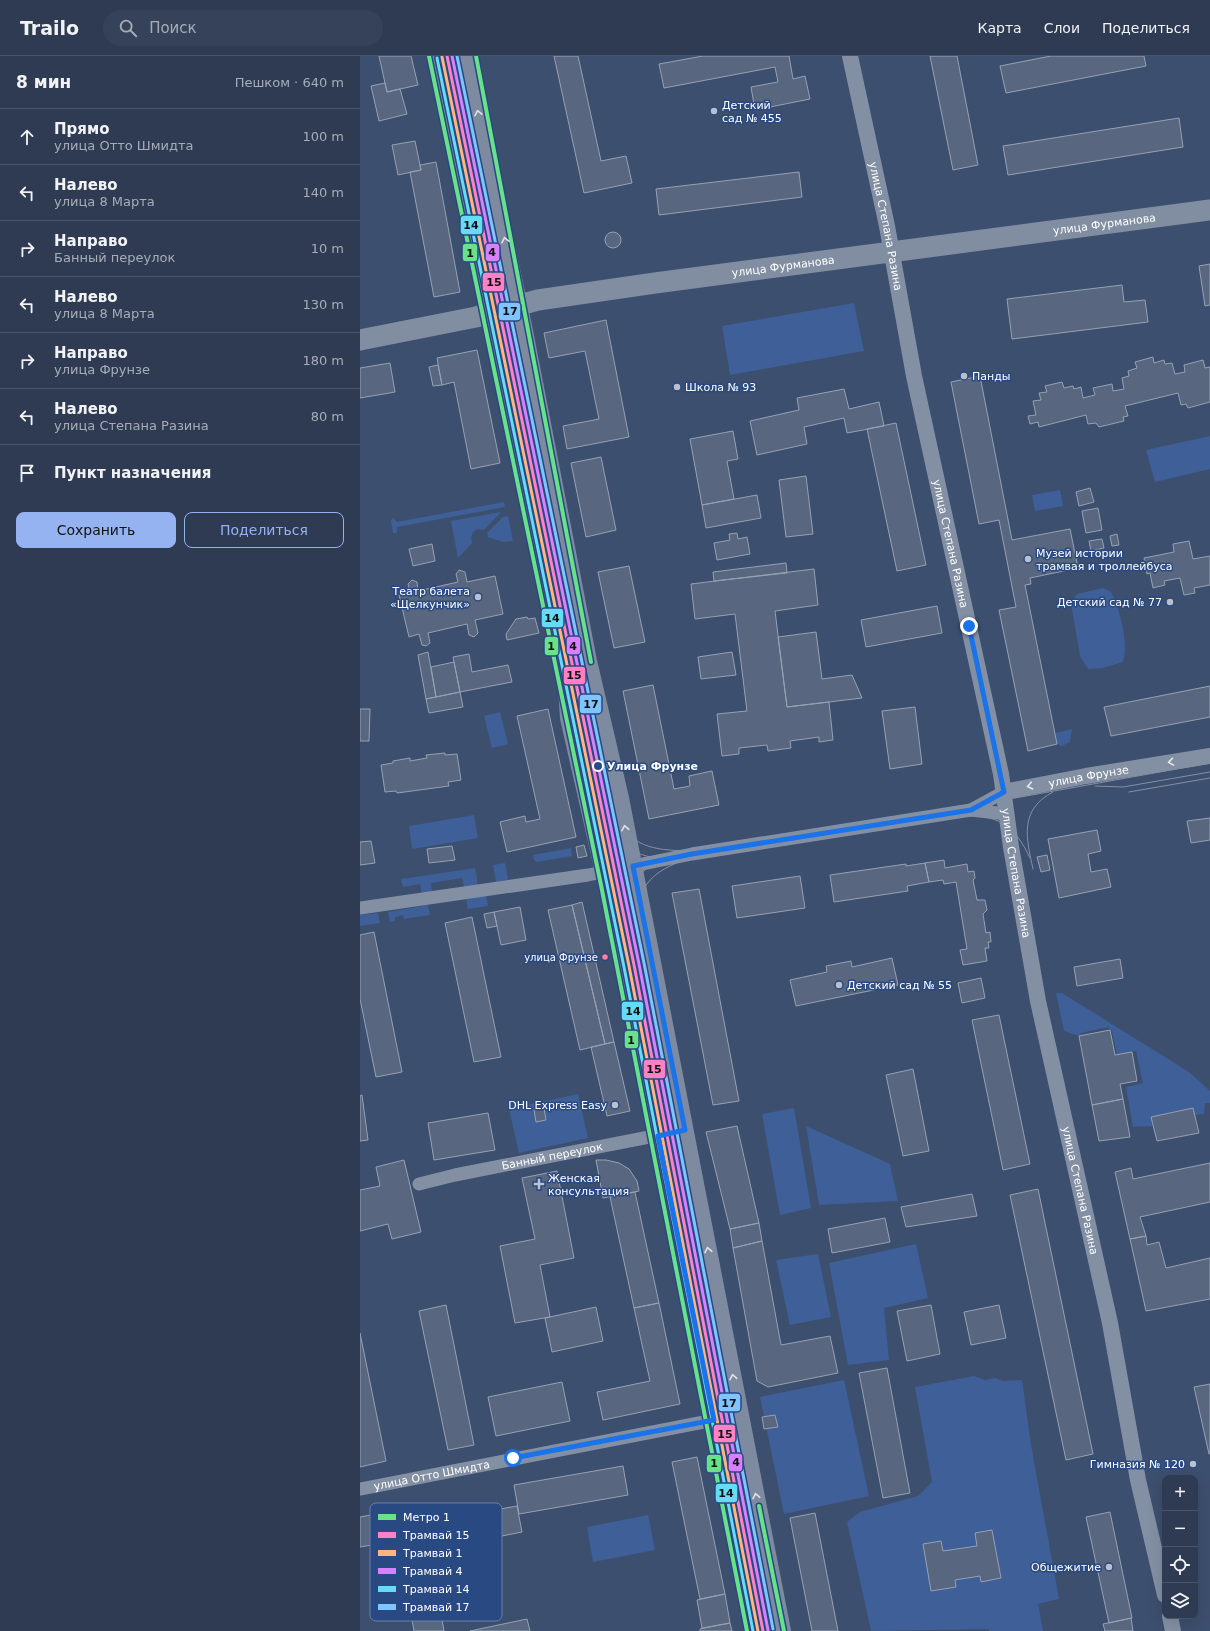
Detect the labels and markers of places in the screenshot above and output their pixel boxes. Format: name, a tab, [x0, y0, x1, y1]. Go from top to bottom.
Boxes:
place label: Детский сад № 455	[722, 99, 782, 125]
marker: Детский сад № 455	[709, 106, 719, 116]
place label: Панды	[972, 370, 1011, 383]
marker: Панды	[959, 371, 969, 381]
place label: Школа № 93	[685, 381, 756, 394]
marker: Школа № 93	[672, 382, 682, 392]
place label: Музей истории трамвая и троллейбуса	[1036, 547, 1173, 573]
marker: Музей истории трамвая и троллейбуса	[1023, 554, 1033, 564]
place label: Театр балета «Щелкунчик»	[390, 585, 470, 611]
marker: Театр балета «Щелкунчик»	[473, 592, 483, 602]
place label: Детский сад № 77	[1057, 596, 1162, 609]
marker: Детский сад № 77	[1165, 597, 1175, 607]
marker: Улица Фрунзе	[592, 760, 604, 772]
place label: Улица Фрунзе	[607, 760, 698, 773]
place label: улица Фрунзе	[524, 952, 598, 963]
marker: улица Фрунзе	[600, 952, 610, 962]
place label: Детский сад № 55	[847, 979, 952, 992]
marker: Детский сад № 55	[834, 980, 844, 990]
place label: DHL Express Easy	[508, 1099, 607, 1112]
marker: DHL Express Easy	[610, 1100, 620, 1110]
place label: Женская консультация	[548, 1172, 629, 1198]
marker: Женская консультация	[533, 1178, 545, 1190]
place label: Гимназия № 120	[1090, 1458, 1185, 1471]
marker: Гимназия № 120	[1188, 1459, 1198, 1469]
place label: Общежитие	[1031, 1561, 1101, 1574]
marker: Общежитие	[1104, 1562, 1114, 1572]

